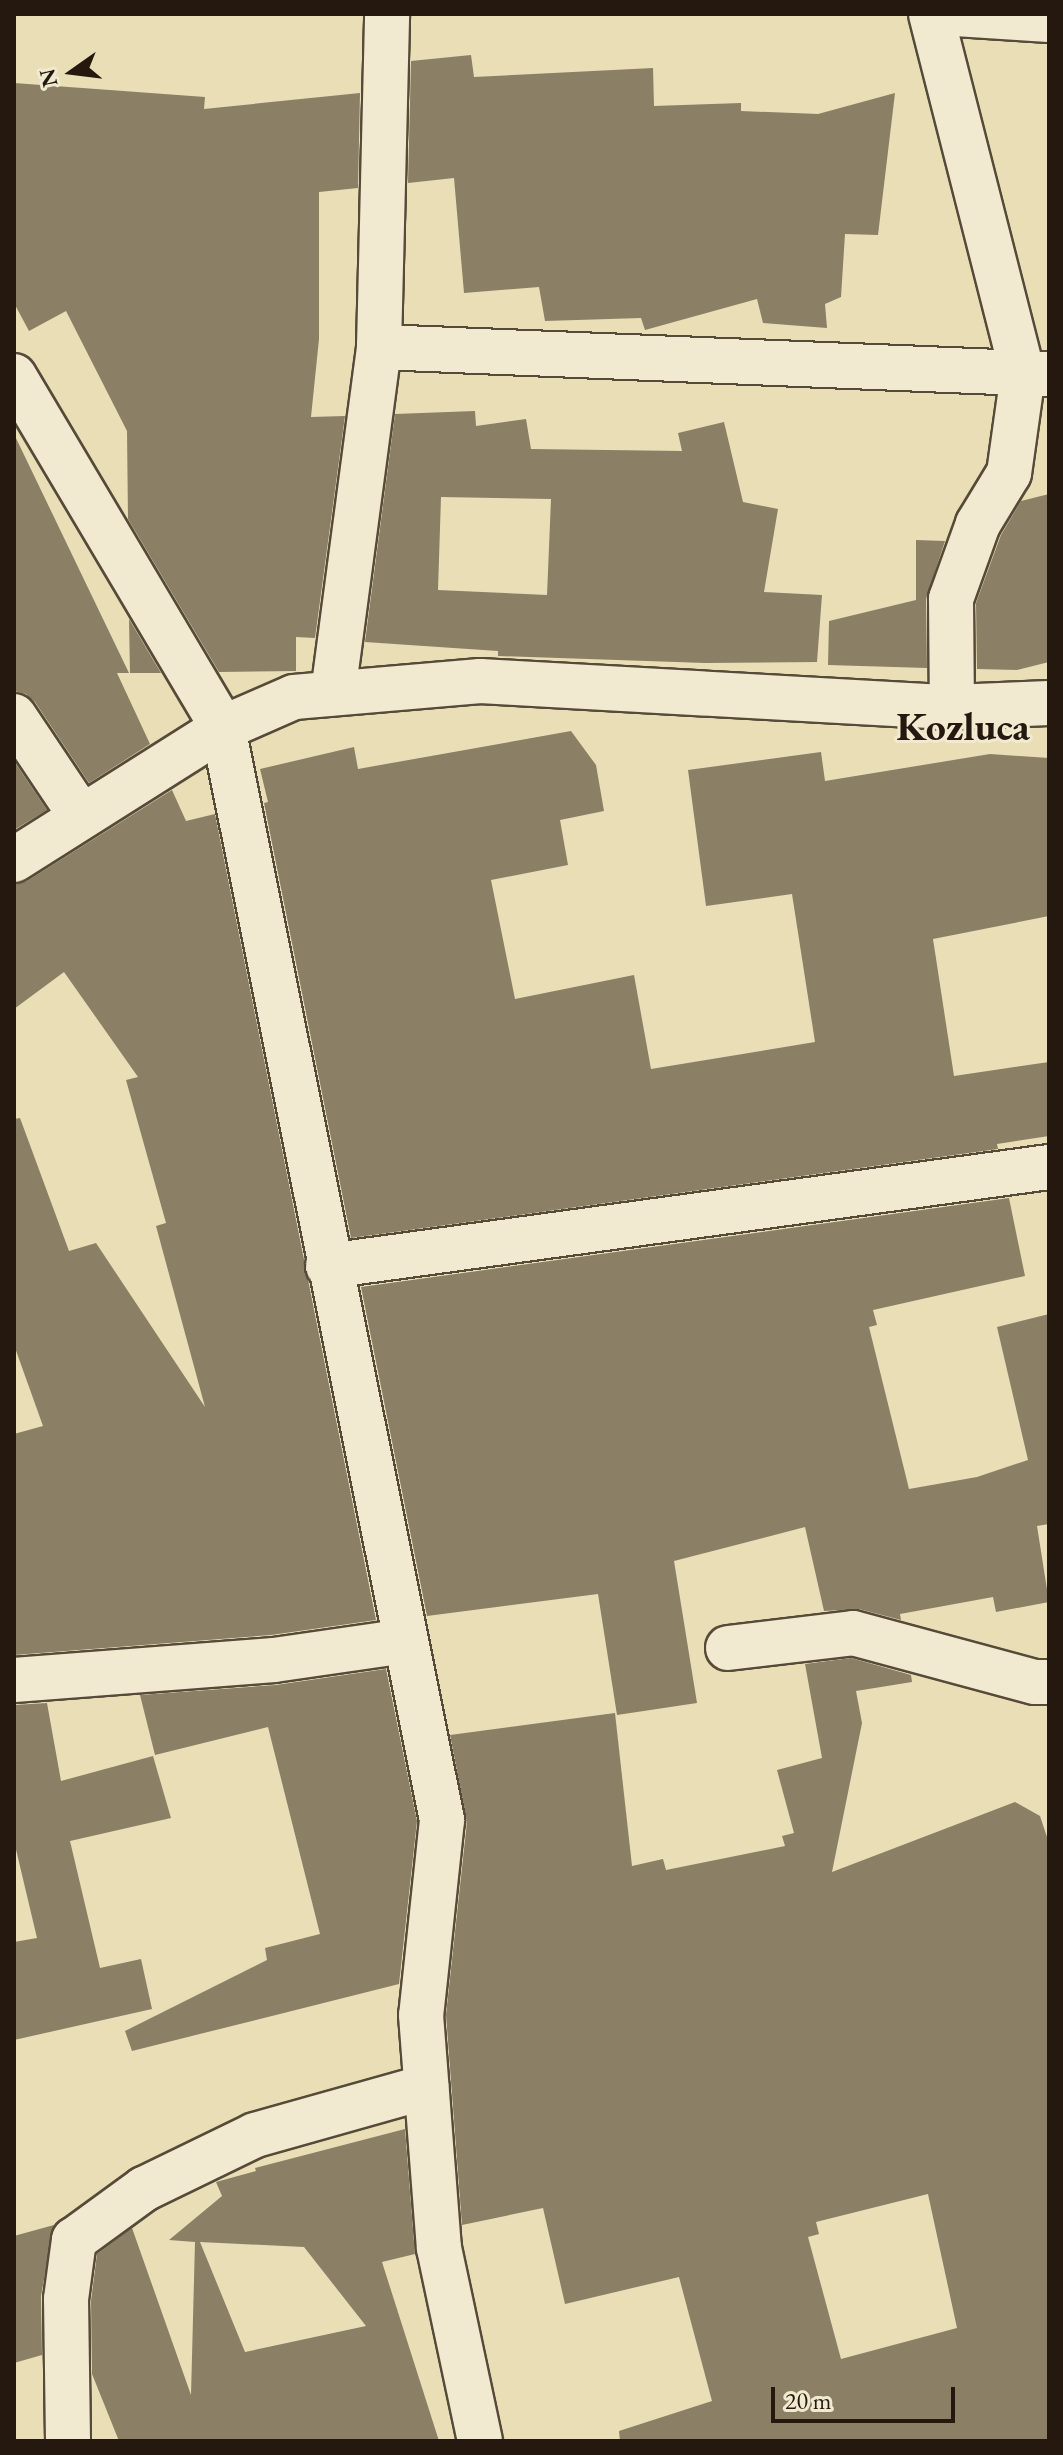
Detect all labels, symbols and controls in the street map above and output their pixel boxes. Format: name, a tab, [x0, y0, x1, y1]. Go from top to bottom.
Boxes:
north arrow	[32, 32, 112, 112]
text: N	[32, 66, 64, 90]
district label: Kozluca	[896, 702, 1030, 750]
scale bar	[775, 2371, 959, 2421]
text: 20 m	[785, 2385, 832, 2416]

